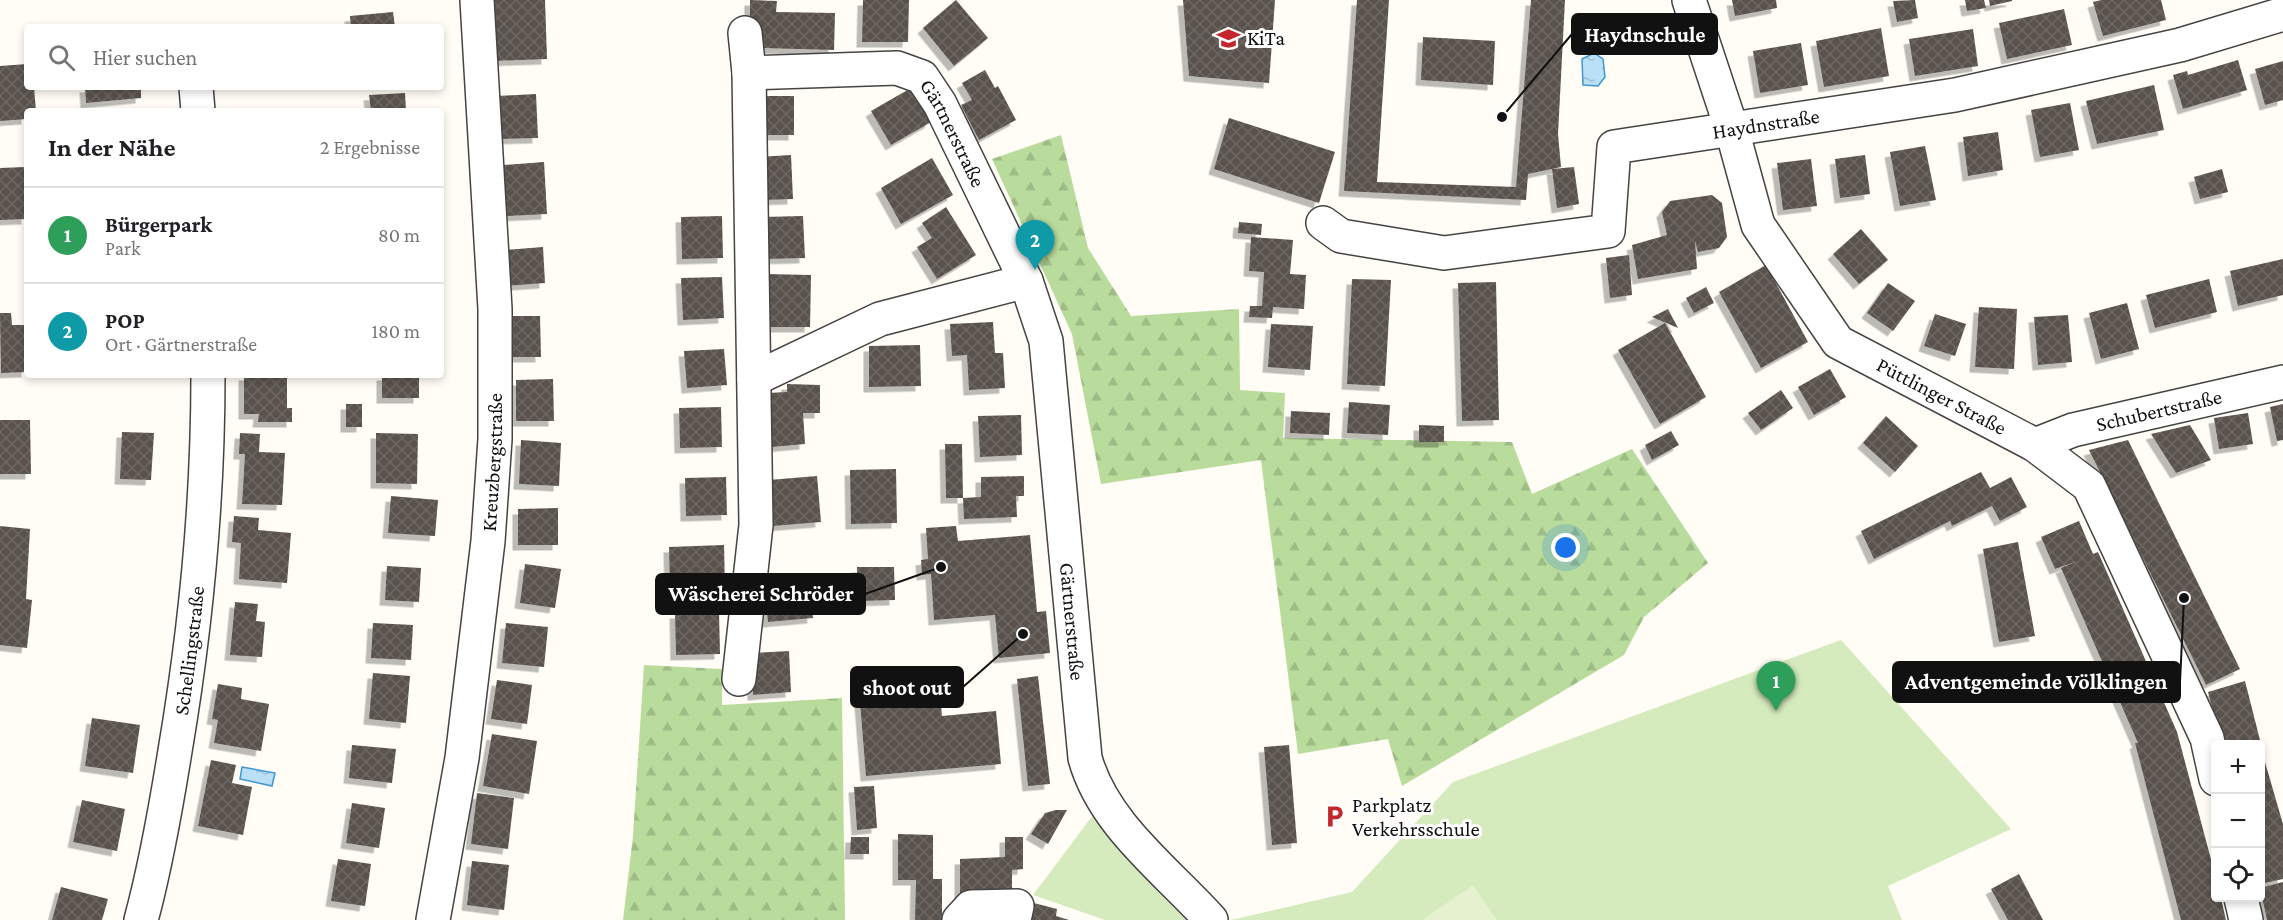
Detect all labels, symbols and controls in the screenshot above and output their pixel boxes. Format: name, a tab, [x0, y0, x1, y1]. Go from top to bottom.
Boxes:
callout: Haydnschule	[1572, 14, 1717, 54]
text: Haydnschule	[1584, 22, 1706, 47]
search box	[24, 24, 444, 90]
school or university icon: KiTa	[1216, 25, 1242, 51]
place label: KiTa	[1247, 26, 1285, 50]
icon: search	[45, 41, 78, 74]
text: Hier suchen	[93, 45, 197, 70]
street label: Gärtnerstraße	[915, 75, 990, 191]
street label: Haydnstraße	[1711, 104, 1821, 144]
text: In der Nähe	[48, 133, 176, 162]
text: 2 Ergebnisse	[320, 136, 420, 158]
text: Bürgerpark	[105, 212, 212, 237]
pin: 2	[1016, 220, 1054, 270]
text: 1	[64, 224, 71, 246]
text: 80 m	[378, 224, 420, 246]
text: Park	[105, 237, 141, 259]
text: POP	[105, 308, 145, 333]
text: 2	[62, 320, 73, 342]
text: 180 m	[371, 320, 420, 342]
text: Ort · Gärtnerstraße	[105, 333, 257, 355]
street label: Püttlinger Straße	[1873, 352, 2011, 440]
street label: Schubertstraße	[2094, 384, 2224, 436]
street label: Kreuzbergstraße	[477, 393, 507, 532]
your location	[1551, 533, 1580, 562]
street label: Gärtnerstraße	[1055, 561, 1090, 681]
callout: Wäscherei Schröder	[656, 574, 865, 614]
text: Wäscherei Schröder	[667, 581, 854, 606]
street label: Schellingstraße	[169, 585, 209, 717]
pin: 1	[1756, 662, 1796, 711]
callout: Adventgemeinde Völklingen	[1893, 662, 2180, 702]
callout: shoot out	[851, 667, 963, 707]
text: Adventgemeinde Völklingen	[1904, 669, 2168, 694]
text: shoot out	[863, 675, 952, 700]
map controls	[2211, 740, 2265, 902]
button: +	[2211, 740, 2265, 794]
place label: Parkplatz Verkehrsschule	[1352, 793, 1480, 841]
button: −	[2211, 794, 2265, 848]
parking icon: Parkplatz Verkehrsschule	[1321, 804, 1347, 830]
button: locate	[2211, 848, 2265, 902]

